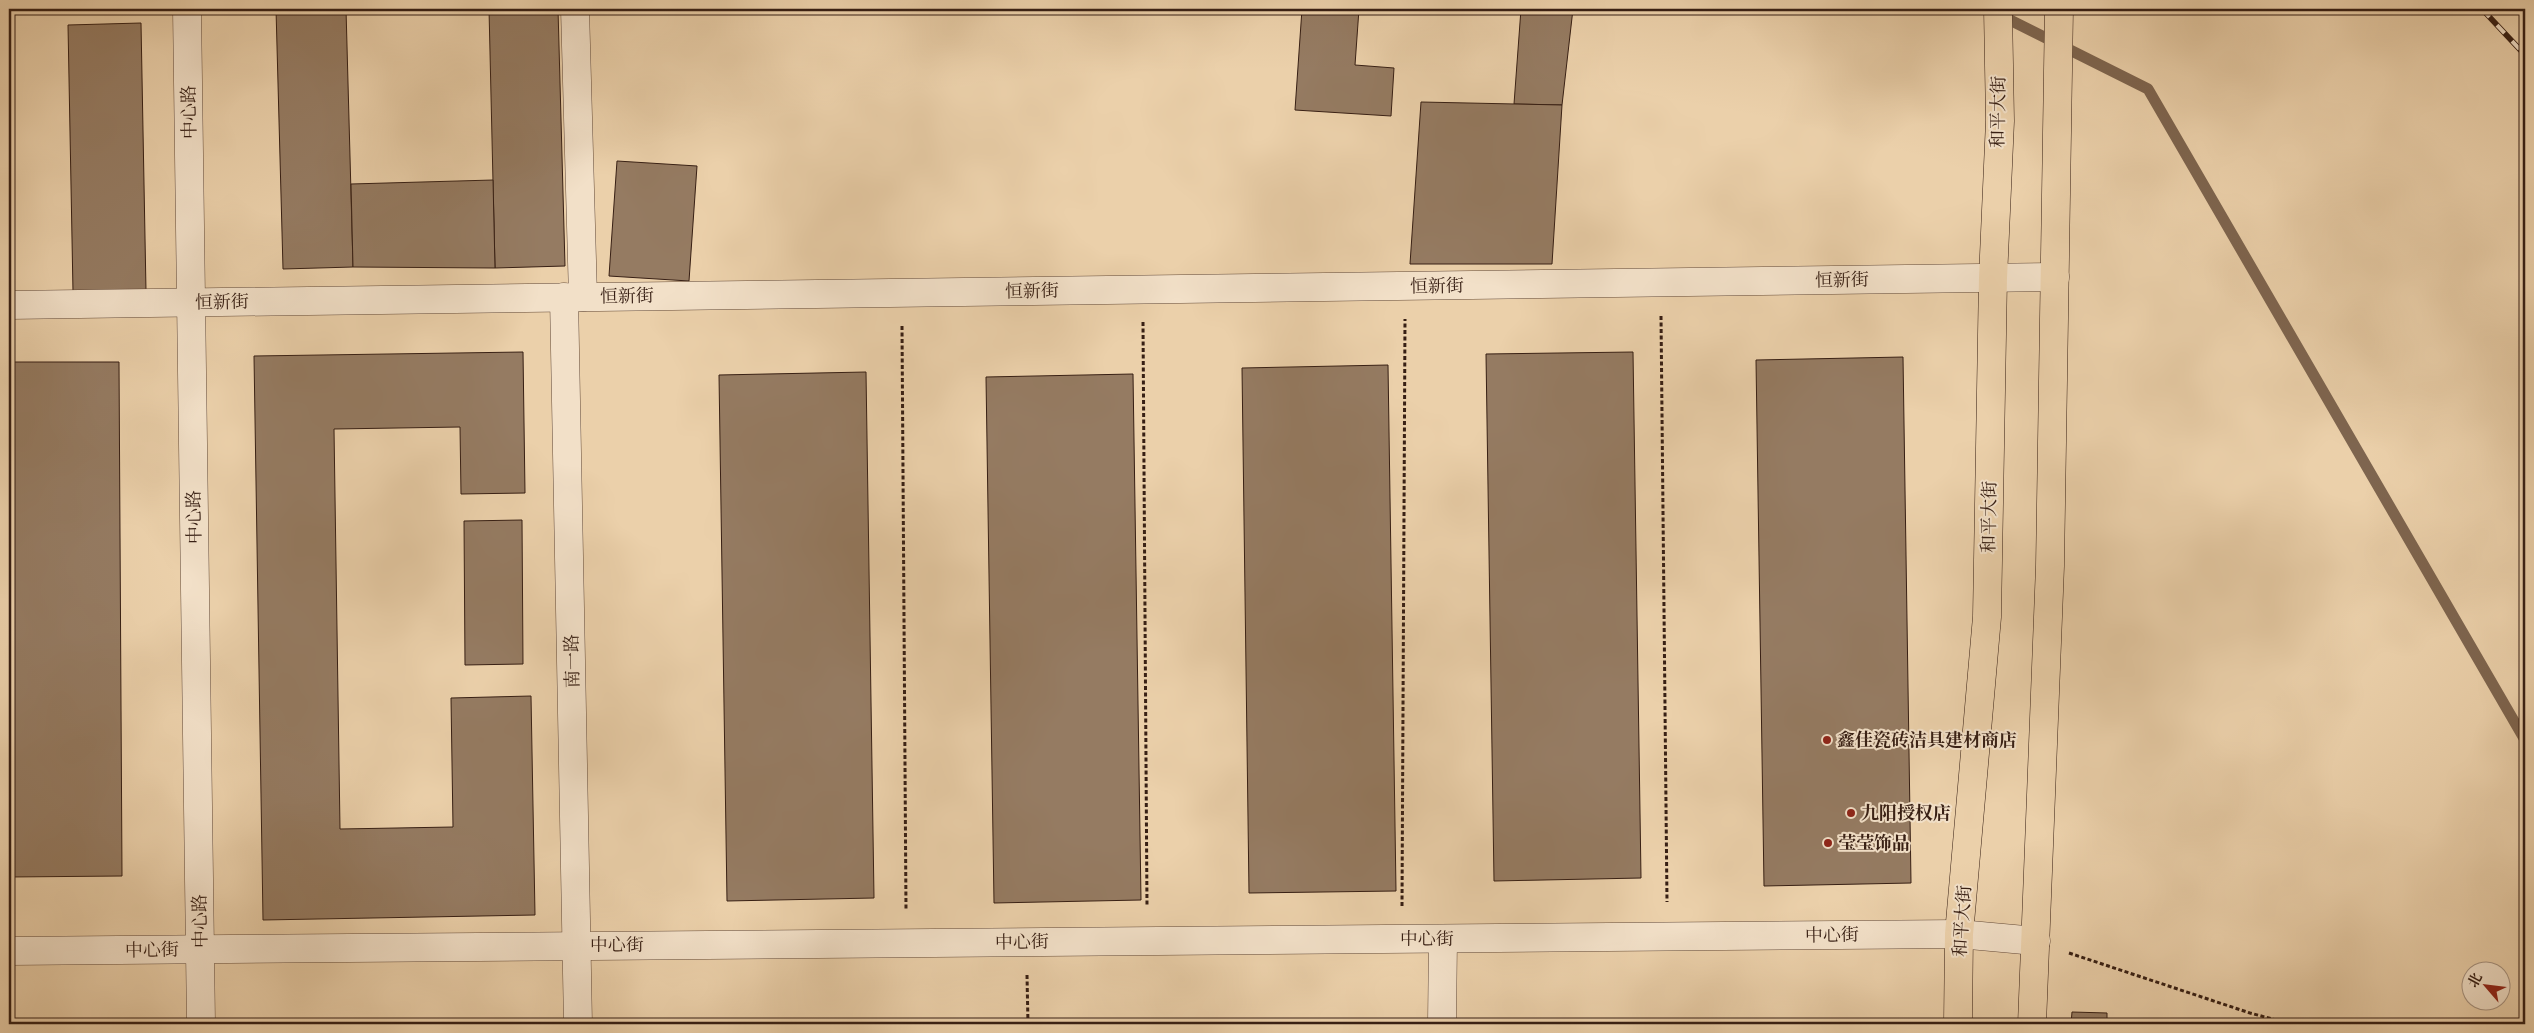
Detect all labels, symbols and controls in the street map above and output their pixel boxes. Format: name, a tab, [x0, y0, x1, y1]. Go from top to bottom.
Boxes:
street label: 和平大街	[1987, 76, 2009, 148]
street label: 中心路	[179, 85, 199, 139]
street label: 恒新街	[1815, 270, 1869, 290]
street label: 恒新街	[1410, 276, 1464, 296]
street label: 恒新街	[1005, 281, 1059, 301]
street label: 恒新街	[600, 286, 654, 306]
street label: 恒新街	[195, 292, 249, 312]
street label: 和平大街	[1978, 481, 2000, 553]
street label: 中心路	[184, 490, 204, 544]
street label: 南一路	[562, 634, 582, 688]
place label: 鑫佳瓷砖洁具建材商店	[1837, 730, 2017, 750]
marker: 鑫佳瓷砖洁具建材商店	[1821, 734, 1833, 746]
place label: 九阳授权店	[1861, 803, 1951, 823]
marker: 九阳授权店	[1845, 807, 1857, 819]
place label: 莹莹饰品	[1838, 833, 1910, 853]
marker: 莹莹饰品	[1822, 837, 1834, 849]
street label: 和平大街	[1950, 884, 1974, 958]
street label: 中心路	[190, 894, 210, 948]
street label: 中心街	[1805, 925, 1859, 945]
street label: 中心街	[1400, 929, 1454, 949]
street label: 中心街	[995, 932, 1049, 952]
street label: 中心街	[590, 935, 644, 955]
street label: 中心街	[125, 940, 179, 960]
north arrow	[2462, 960, 2512, 1010]
text: 北	[2465, 970, 2485, 990]

